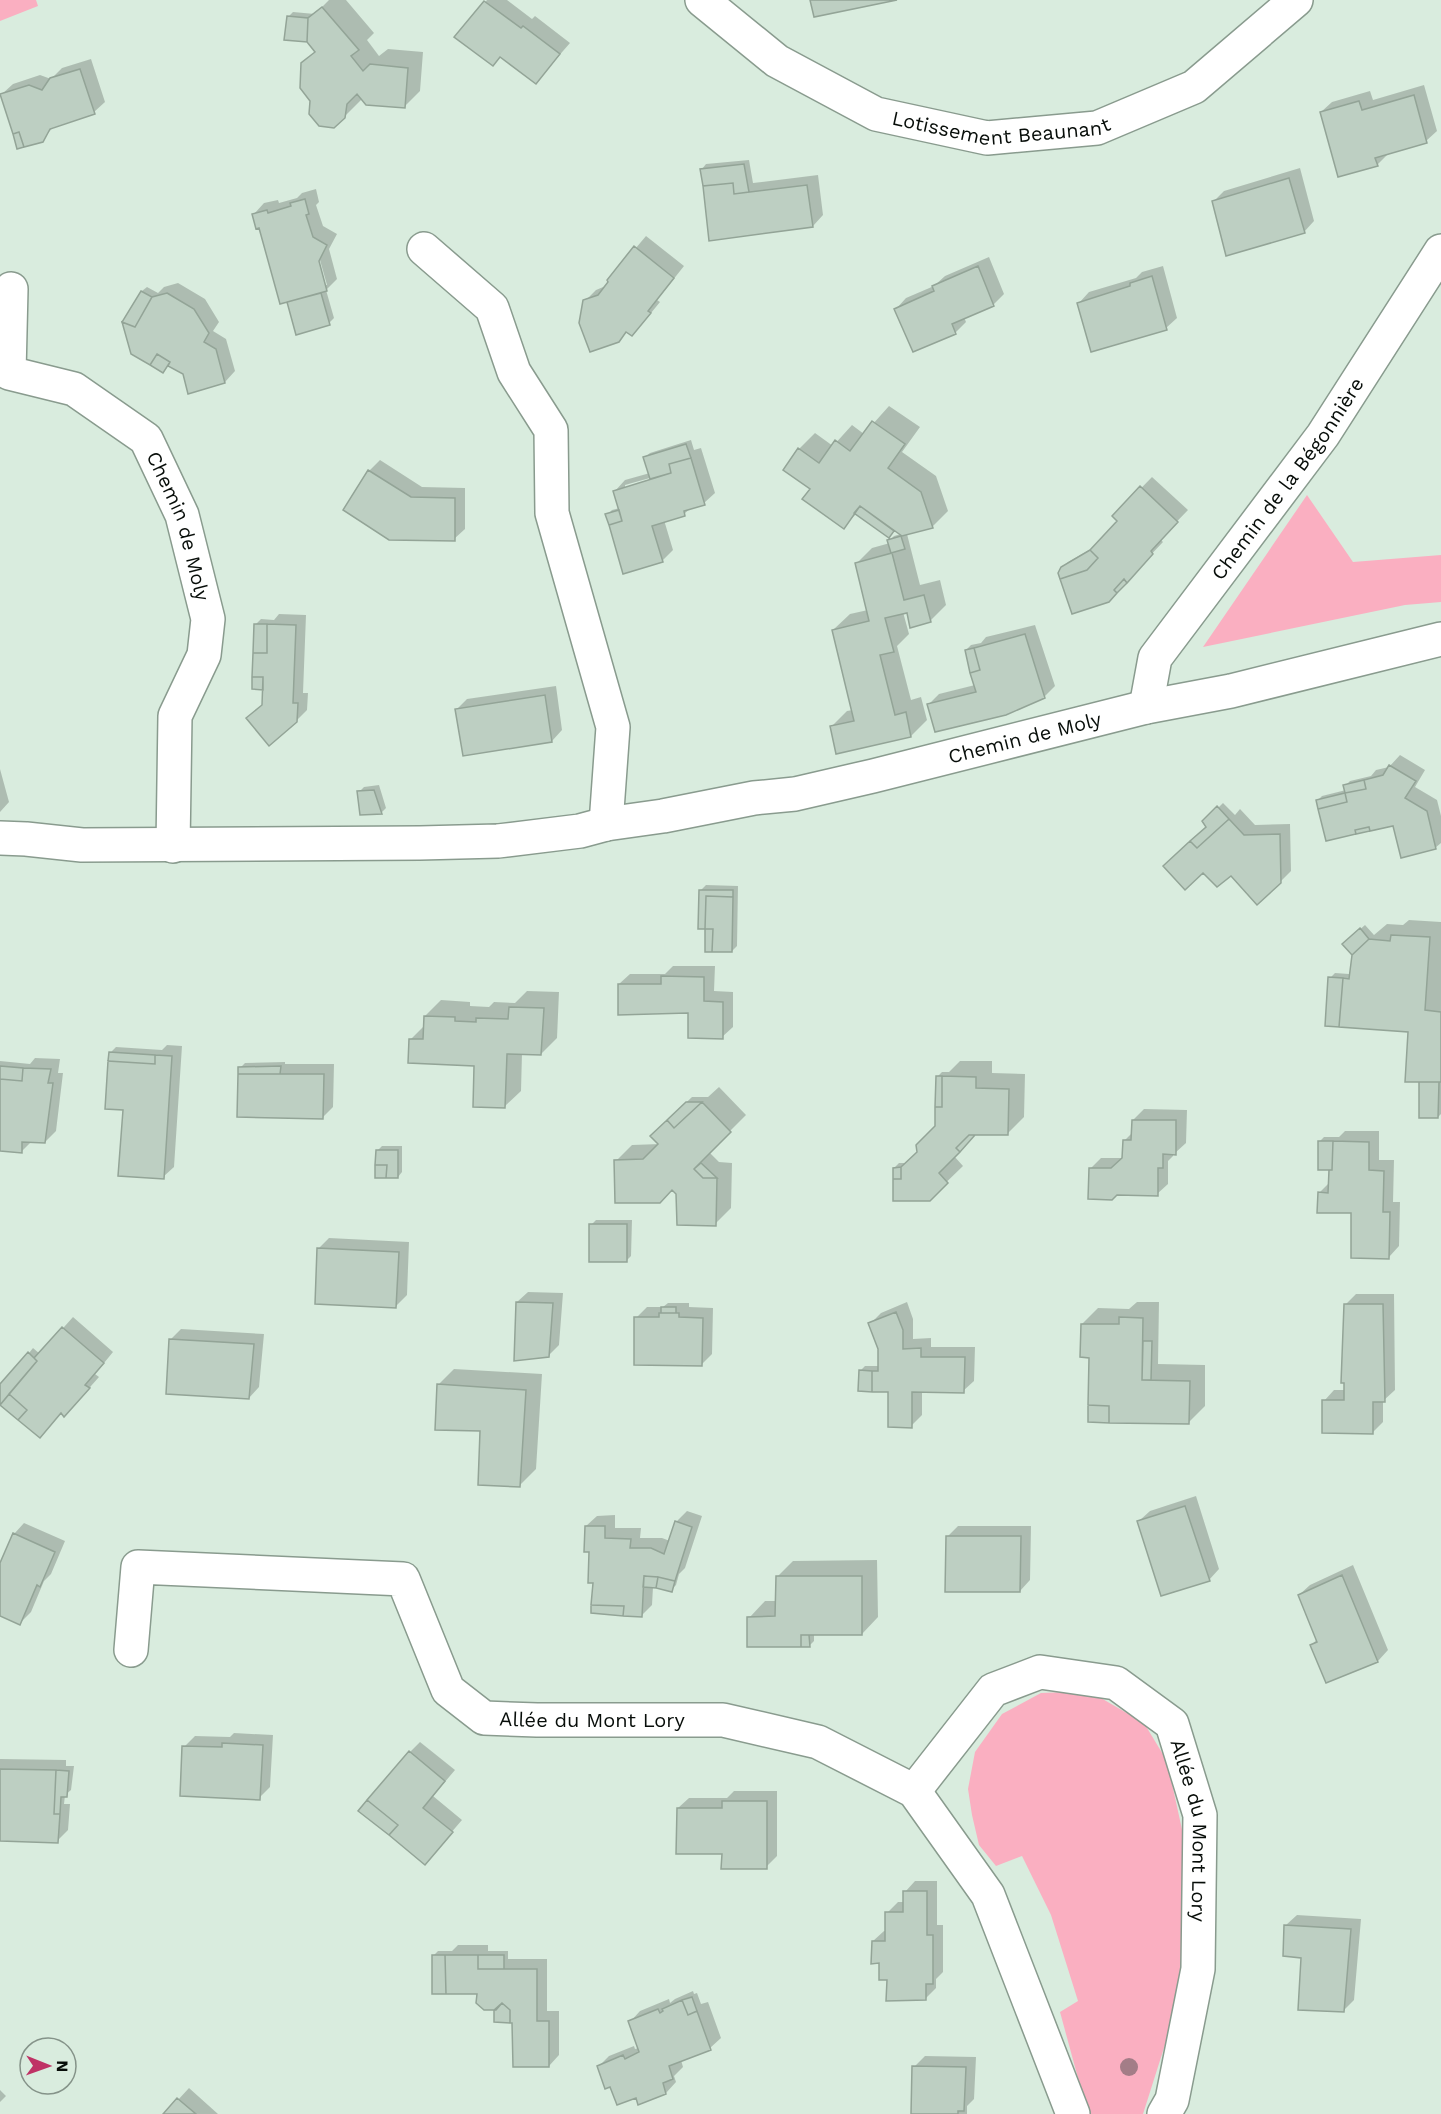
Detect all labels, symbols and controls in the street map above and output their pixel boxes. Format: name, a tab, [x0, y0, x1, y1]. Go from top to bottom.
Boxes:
street label: Lotissement Beaunant	[890, 106, 1114, 150]
street label: Chemin de la Bégonnière	[1206, 373, 1369, 585]
street label: Chemin de Moly	[142, 447, 215, 604]
street label: Chemin de Moly	[946, 707, 1104, 769]
street label: Allée du Mont Lory	[499, 1707, 686, 1732]
street label: Allée du Mont Lory	[1165, 1736, 1212, 1923]
north arrow	[18, 2036, 78, 2096]
text: N	[53, 2060, 72, 2072]

